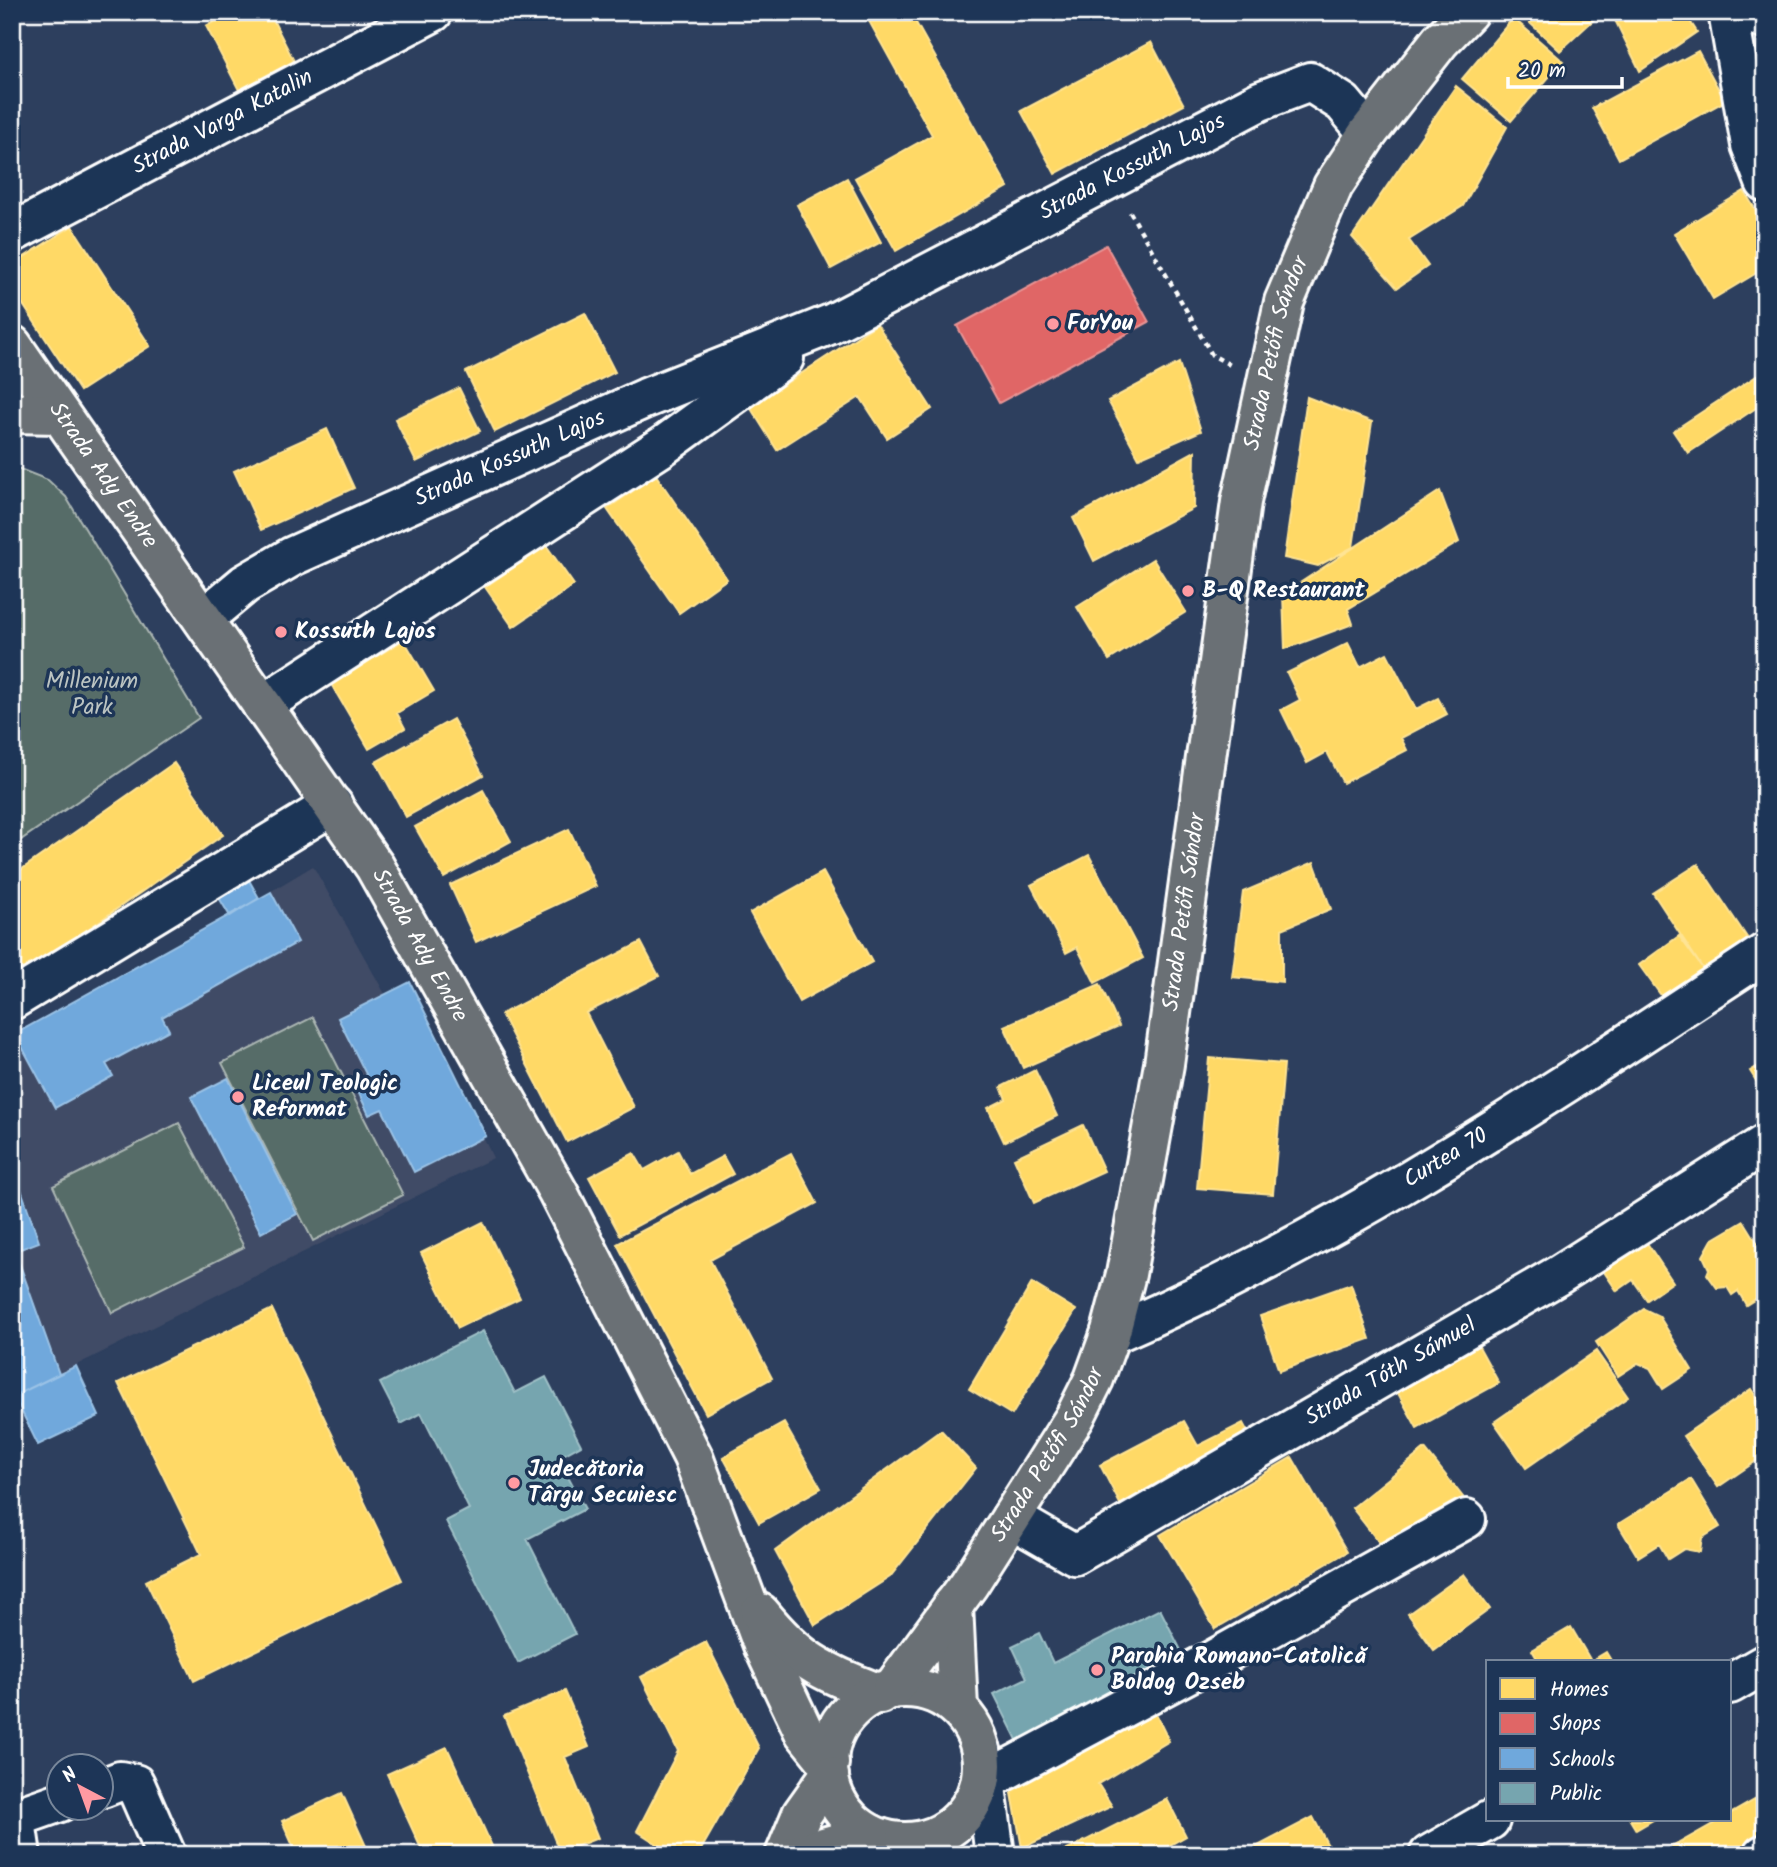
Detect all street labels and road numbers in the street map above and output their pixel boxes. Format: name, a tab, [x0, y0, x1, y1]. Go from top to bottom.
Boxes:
street label: Strada Varga Katalin	[126, 60, 320, 185]
street label: Strada Kossuth Lajos	[1033, 104, 1232, 231]
street label: Strada Petőfi Sándor	[1235, 249, 1320, 454]
street label: Strada Ady Endre	[39, 395, 167, 556]
street label: Strada Kossuth Lajos	[409, 400, 611, 517]
street label: Strada Petőfi Sándor	[1153, 810, 1216, 1013]
street label: Strada Ady Endre	[361, 862, 477, 1029]
street label: Curtea 70	[1397, 1119, 1496, 1198]
street label: Strada Tóth Sámuel	[1299, 1308, 1484, 1436]
street label: Strada Petőfi Sándor	[982, 1361, 1115, 1550]

